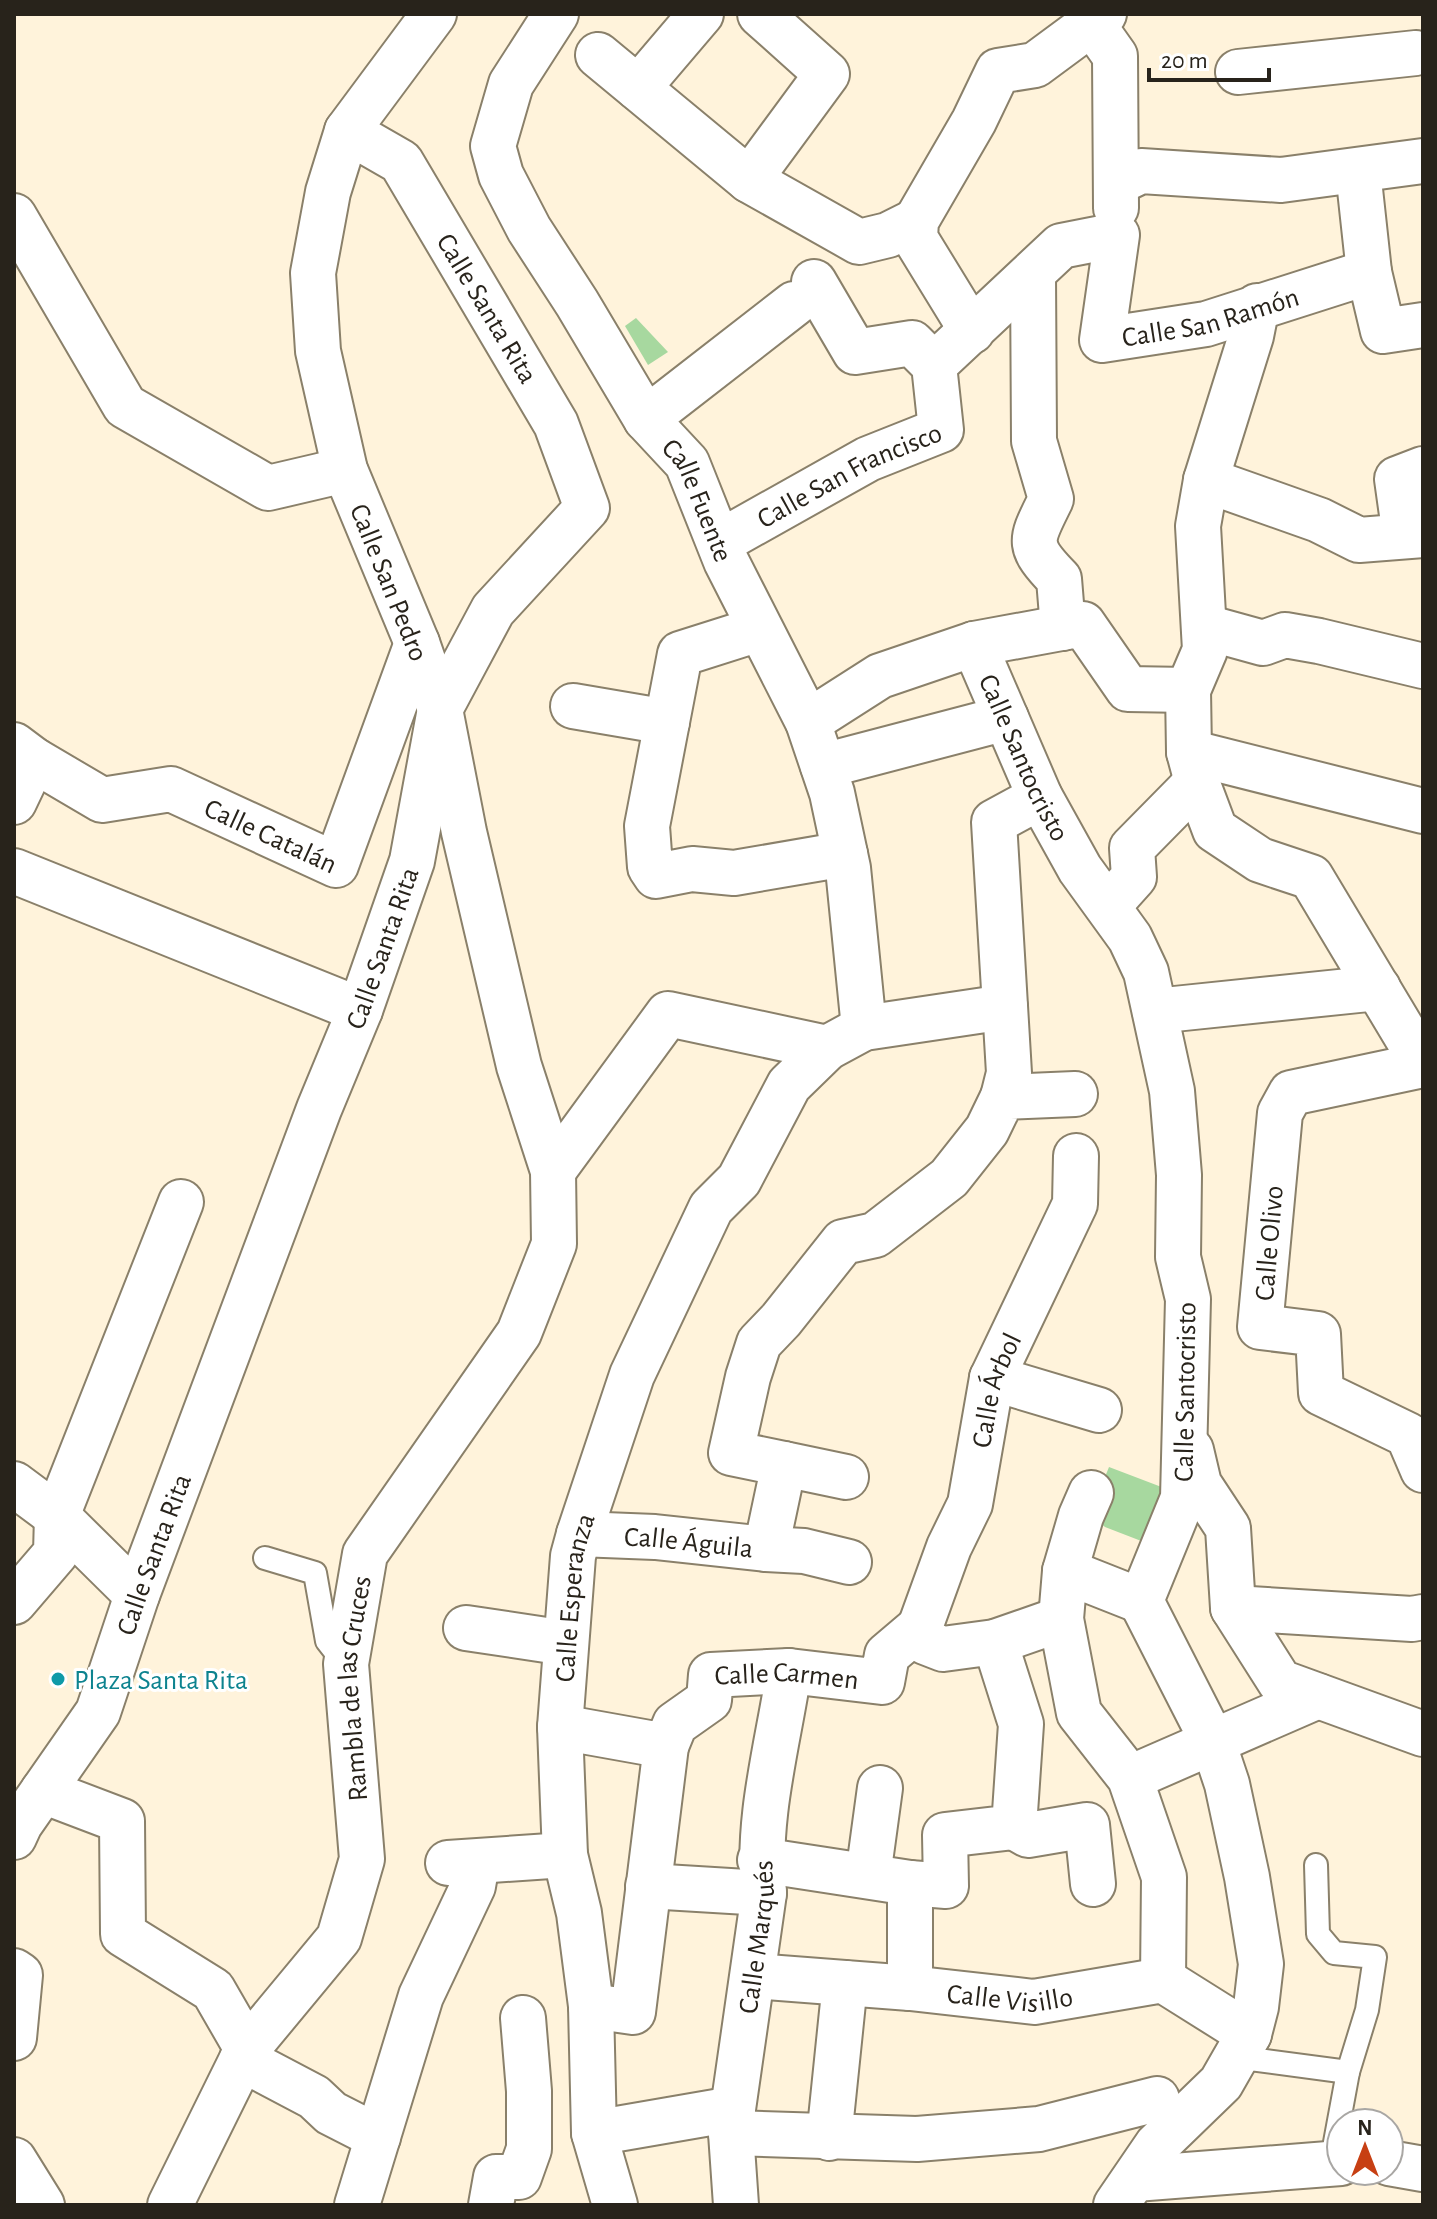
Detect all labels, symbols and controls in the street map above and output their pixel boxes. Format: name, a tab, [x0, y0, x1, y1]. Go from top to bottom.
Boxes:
scale bar	[1149, 32, 1269, 82]
text: 20 m	[1161, 49, 1208, 73]
street label: Calle Santa Rita	[431, 229, 542, 389]
street label: Calle San Ramón	[1120, 283, 1303, 353]
street label: Calle San Francisco	[753, 419, 946, 534]
street label: Calle Fuente	[656, 434, 737, 566]
street label: Calle San Pedro	[344, 500, 432, 665]
street label: Calle Santocristo	[973, 670, 1073, 846]
street label: Calle Catalán	[200, 794, 341, 879]
street label: Calle Santa Rita	[342, 864, 425, 1034]
street label: Calle Olivo	[1251, 1184, 1289, 1302]
street label: Calle Santocristo	[1170, 1302, 1202, 1482]
street label: Calle Árbol	[968, 1329, 1027, 1450]
street label: Calle Santa Rita	[113, 1470, 197, 1639]
street label: Calle Esperanza	[551, 1510, 601, 1683]
street label: Calle Águila	[624, 1524, 755, 1564]
street label: Rambla de las Cruces	[334, 1574, 377, 1802]
street label: Calle Carmen	[714, 1659, 860, 1695]
place label: Plaza Santa Rita	[74, 1667, 248, 1695]
marker: Plaza Santa Rita	[49, 1670, 67, 1688]
street label: Calle Marqués	[735, 1860, 780, 2016]
street label: Calle Visillo	[945, 1980, 1075, 2018]
north arrow	[1325, 2107, 1405, 2187]
text: N	[1357, 2117, 1373, 2139]

